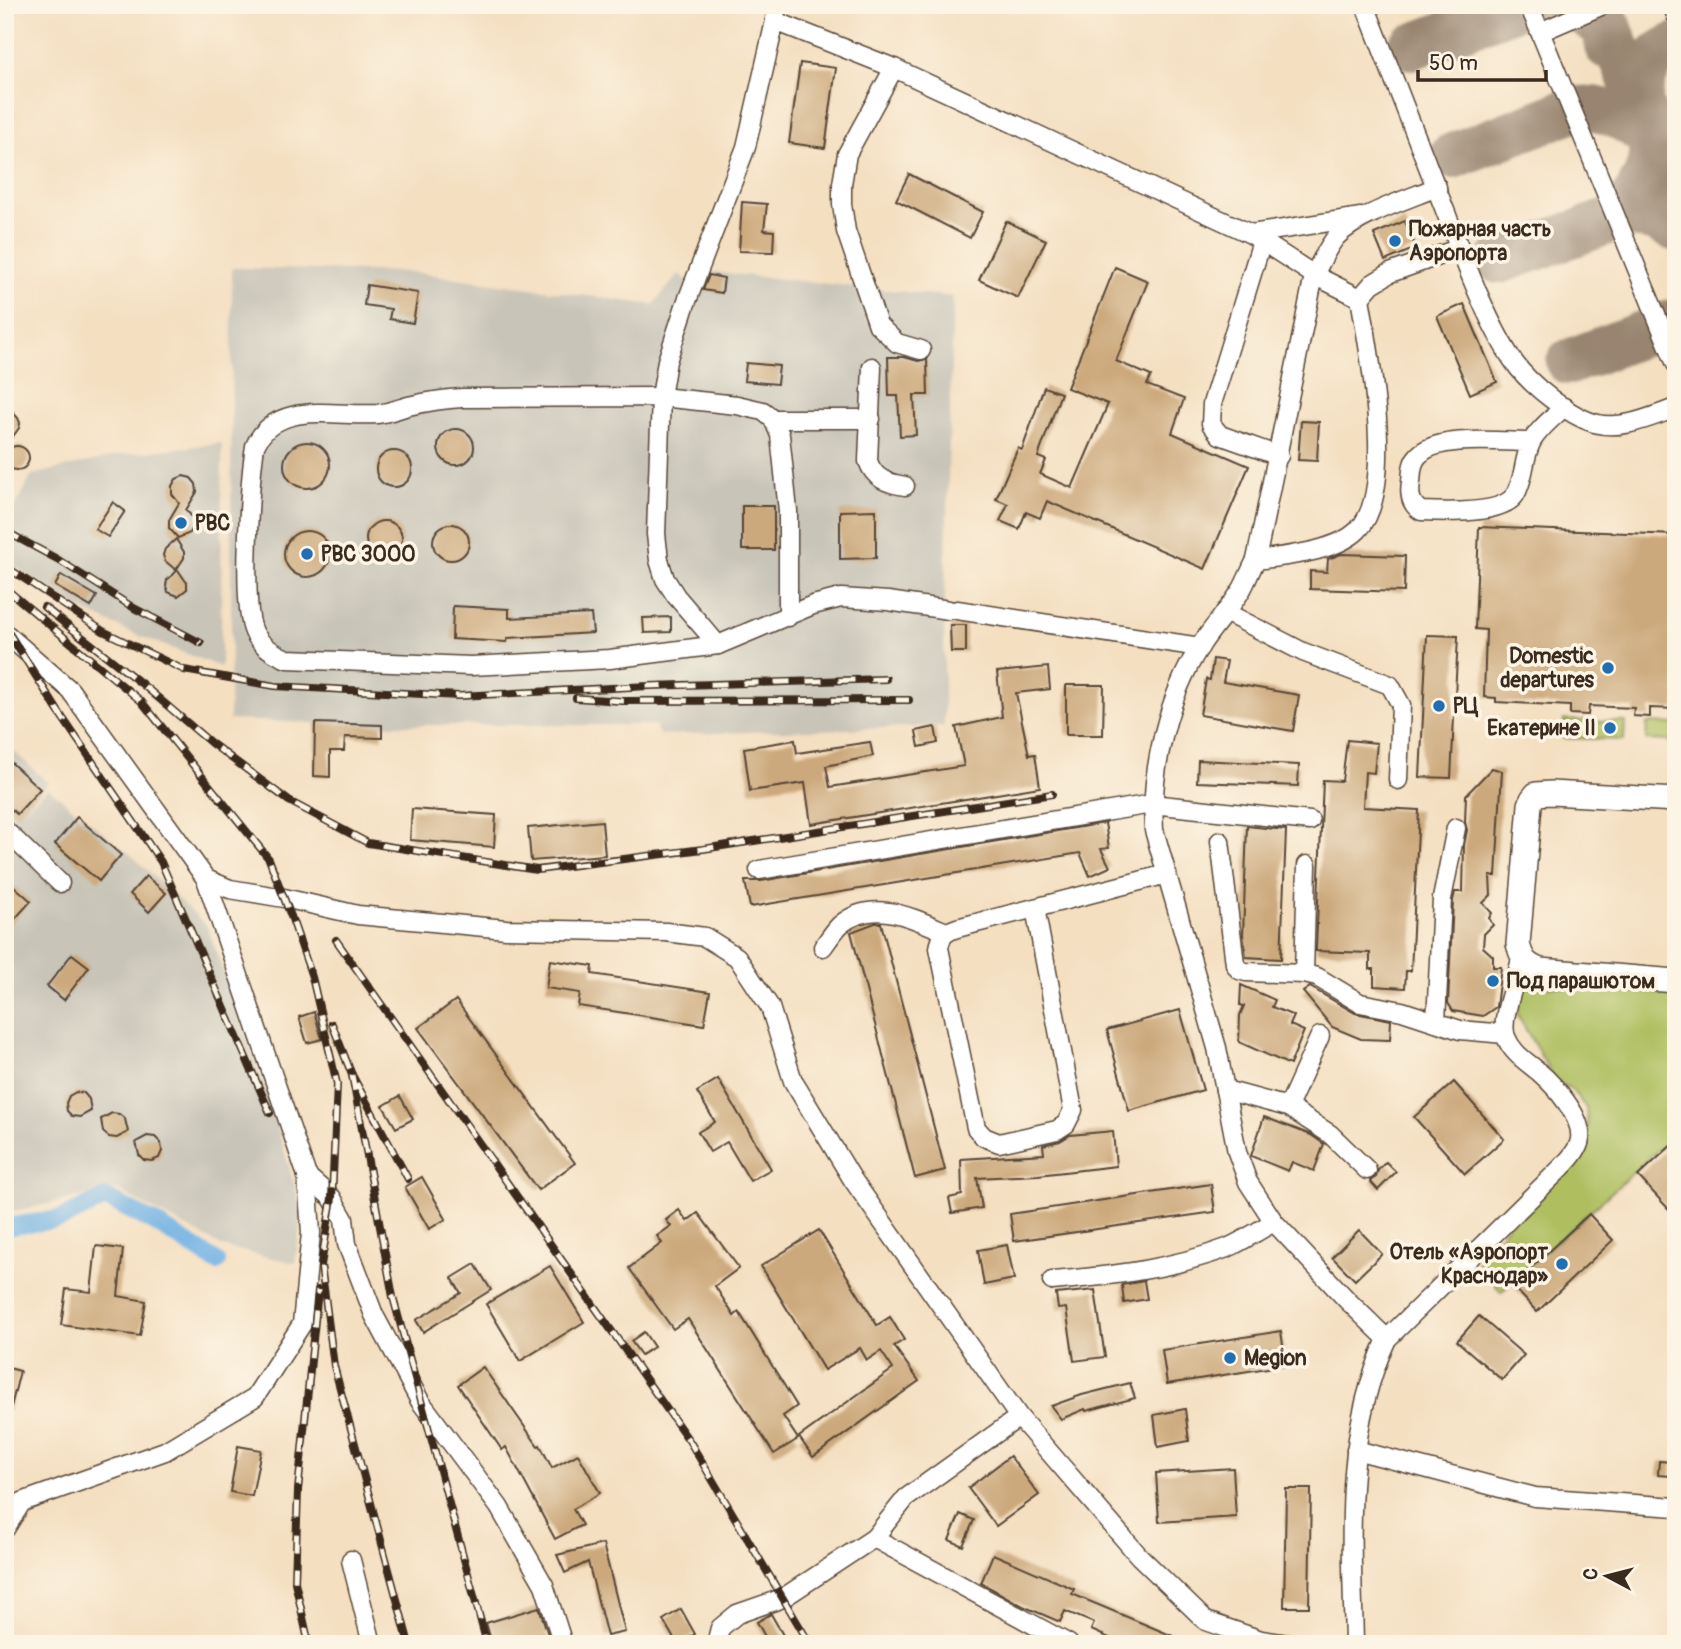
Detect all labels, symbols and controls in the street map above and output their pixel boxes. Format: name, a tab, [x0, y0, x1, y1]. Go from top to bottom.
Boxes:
scale bar	[1418, 38, 1546, 82]
text: 50 m	[1429, 50, 1478, 77]
place label: Пожарная часть Аэропорта	[1409, 216, 1551, 267]
marker: Пожарная часть Аэропорта	[1387, 233, 1403, 249]
place label: РВС	[195, 510, 230, 537]
marker: РВС	[173, 515, 189, 531]
place label: РВС 3000	[321, 541, 416, 568]
marker: РВС 3000	[299, 546, 315, 562]
place label: Domestic departures	[1500, 643, 1595, 694]
marker: Domestic departures	[1600, 660, 1616, 676]
place label: РЦ	[1453, 693, 1478, 720]
marker: РЦ	[1431, 698, 1447, 714]
place label: Екатерине II	[1487, 715, 1596, 742]
marker: Екатерине II	[1602, 720, 1618, 736]
place label: Под парашютом	[1507, 968, 1655, 995]
marker: Под парашютом	[1485, 973, 1501, 989]
place label: Отель «Аэропорт Краснодар»	[1390, 1239, 1548, 1290]
marker: Отель «Аэропорт Краснодар»	[1554, 1256, 1570, 1272]
place label: Megion	[1244, 1345, 1307, 1372]
marker: Megion	[1222, 1350, 1238, 1366]
north arrow	[1572, 1540, 1642, 1610]
text: С	[1578, 1567, 1604, 1581]

